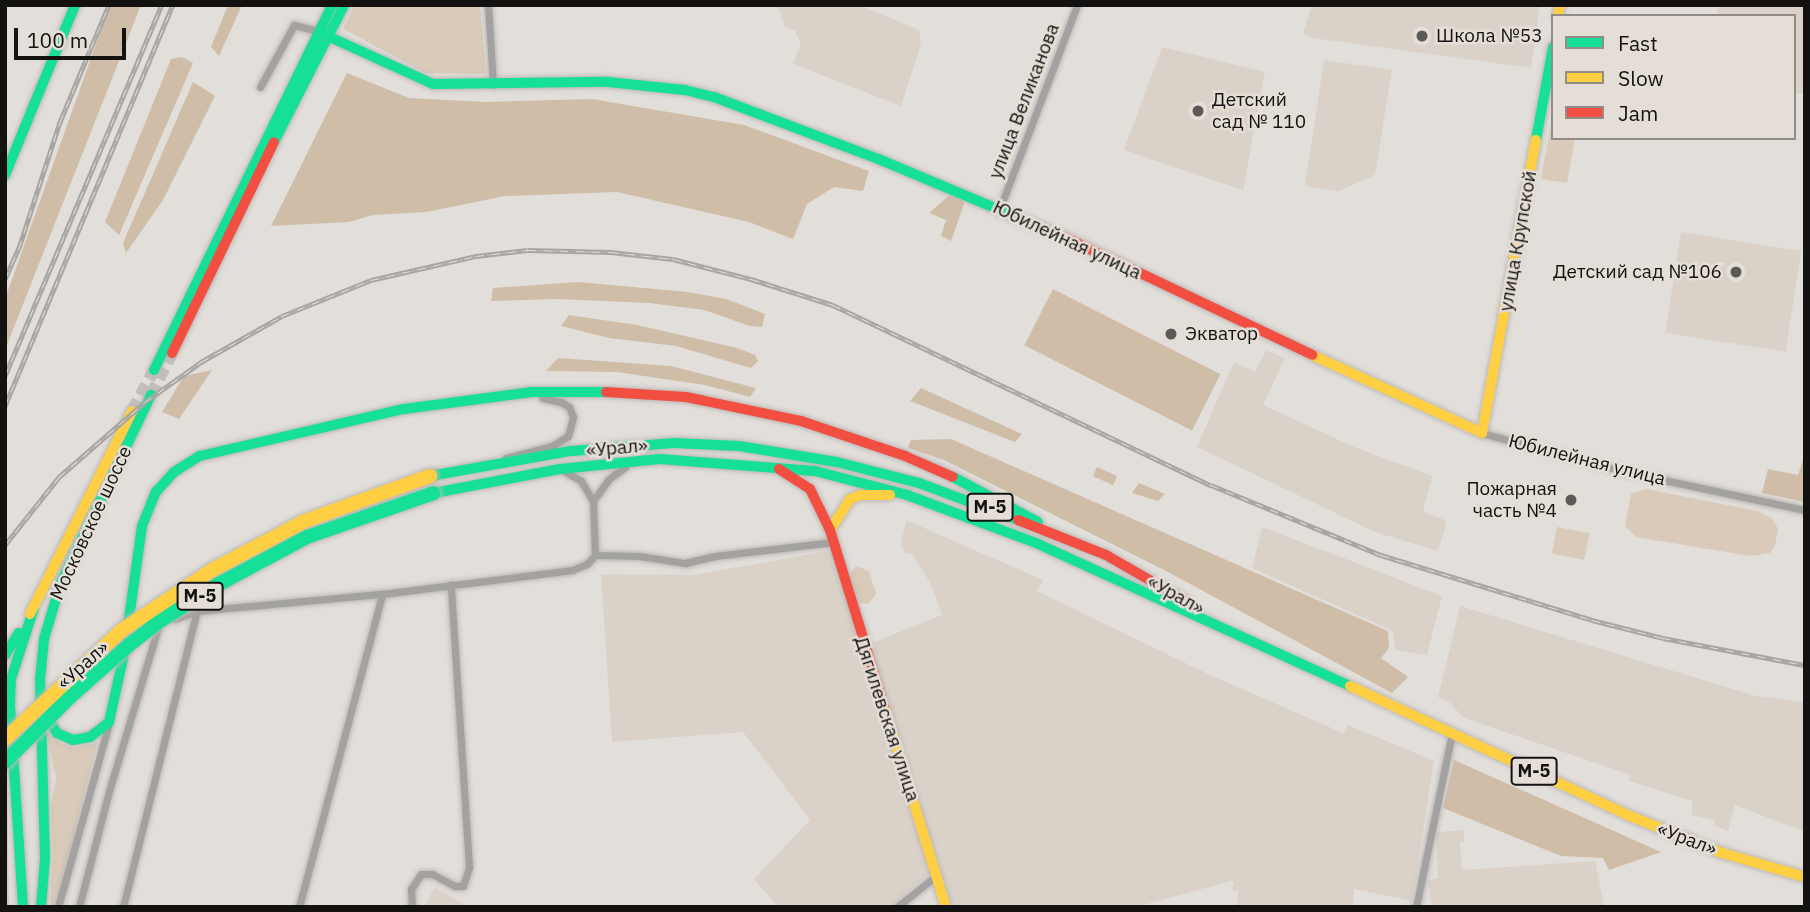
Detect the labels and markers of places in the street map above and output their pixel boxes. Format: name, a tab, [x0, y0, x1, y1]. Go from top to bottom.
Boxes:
place label: Школа №53	[1436, 25, 1543, 47]
marker: Школа №53	[1414, 28, 1430, 44]
place label: Детский сад № 110	[1212, 89, 1306, 133]
marker: Детский сад № 110	[1190, 103, 1206, 119]
place label: Детский сад №106	[1553, 261, 1722, 283]
marker: Детский сад №106	[1728, 264, 1744, 280]
place label: Экватор	[1185, 323, 1258, 345]
marker: Экватор	[1163, 326, 1179, 342]
place label: Пожарная часть №4	[1466, 478, 1557, 522]
marker: Пожарная часть №4	[1563, 492, 1579, 508]

